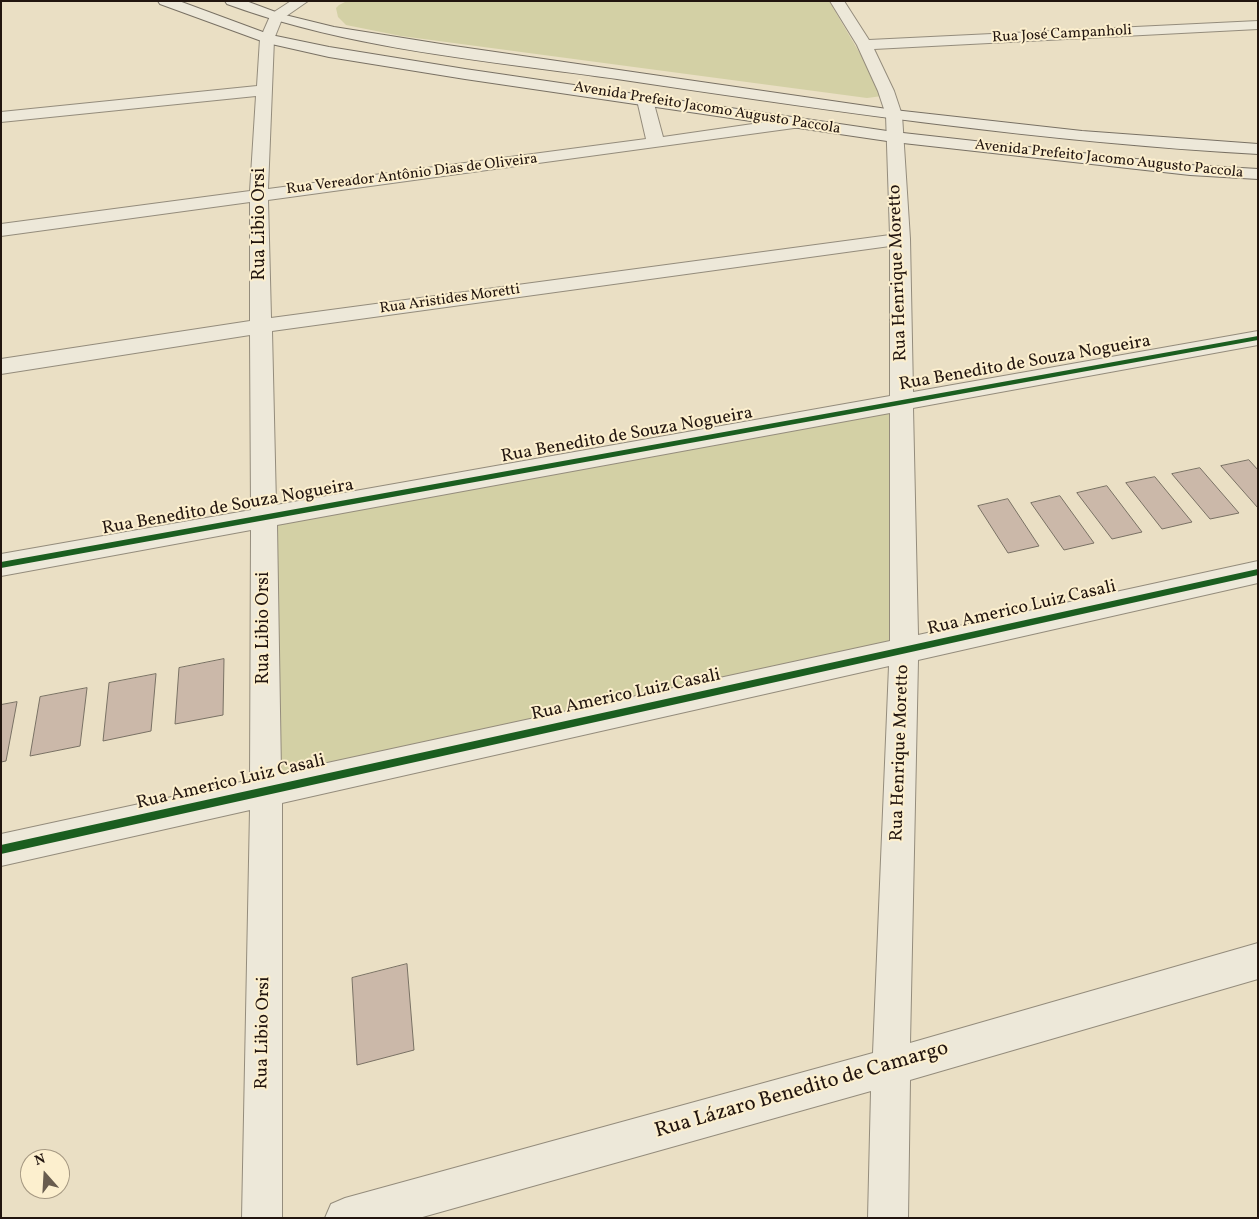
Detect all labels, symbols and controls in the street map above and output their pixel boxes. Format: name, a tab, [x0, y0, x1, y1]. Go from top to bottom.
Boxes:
street label: Rua José Campanholi	[992, 22, 1132, 48]
street label: Avenida Prefeito Jacomo Augusto Paccola	[572, 79, 842, 139]
street label: Avenida Prefeito Jacomo Augusto Paccola	[974, 137, 1244, 183]
street label: Rua Vereador Antônio Dias de Oliveira	[285, 151, 539, 199]
street label: Rua Libio Orsi	[250, 168, 272, 280]
street label: Rua Henrique Moretto	[885, 184, 913, 362]
street label: Rua Aristides Moretti	[379, 281, 521, 319]
street label: Rua Benedito de Souza Nogueira	[897, 331, 1153, 397]
street label: Rua Benedito de Souza Nogueira	[499, 403, 755, 469]
street label: Rua Benedito de Souza Nogueira	[100, 475, 356, 541]
street label: Rua Libio Orsi	[254, 572, 276, 684]
street label: Rua Americo Luiz Casali	[926, 577, 1118, 641]
street label: Rua Henrique Moretto	[887, 664, 915, 842]
street label: Rua Americo Luiz Casali	[529, 665, 723, 727]
street label: Rua Americo Luiz Casali	[135, 751, 327, 815]
street label: Rua Libio Orsi	[252, 976, 276, 1090]
street label: Rua Lázaro Benedito de Camargo	[652, 1037, 952, 1145]
north arrow	[20, 1149, 70, 1199]
text: N	[32, 1150, 48, 1171]

